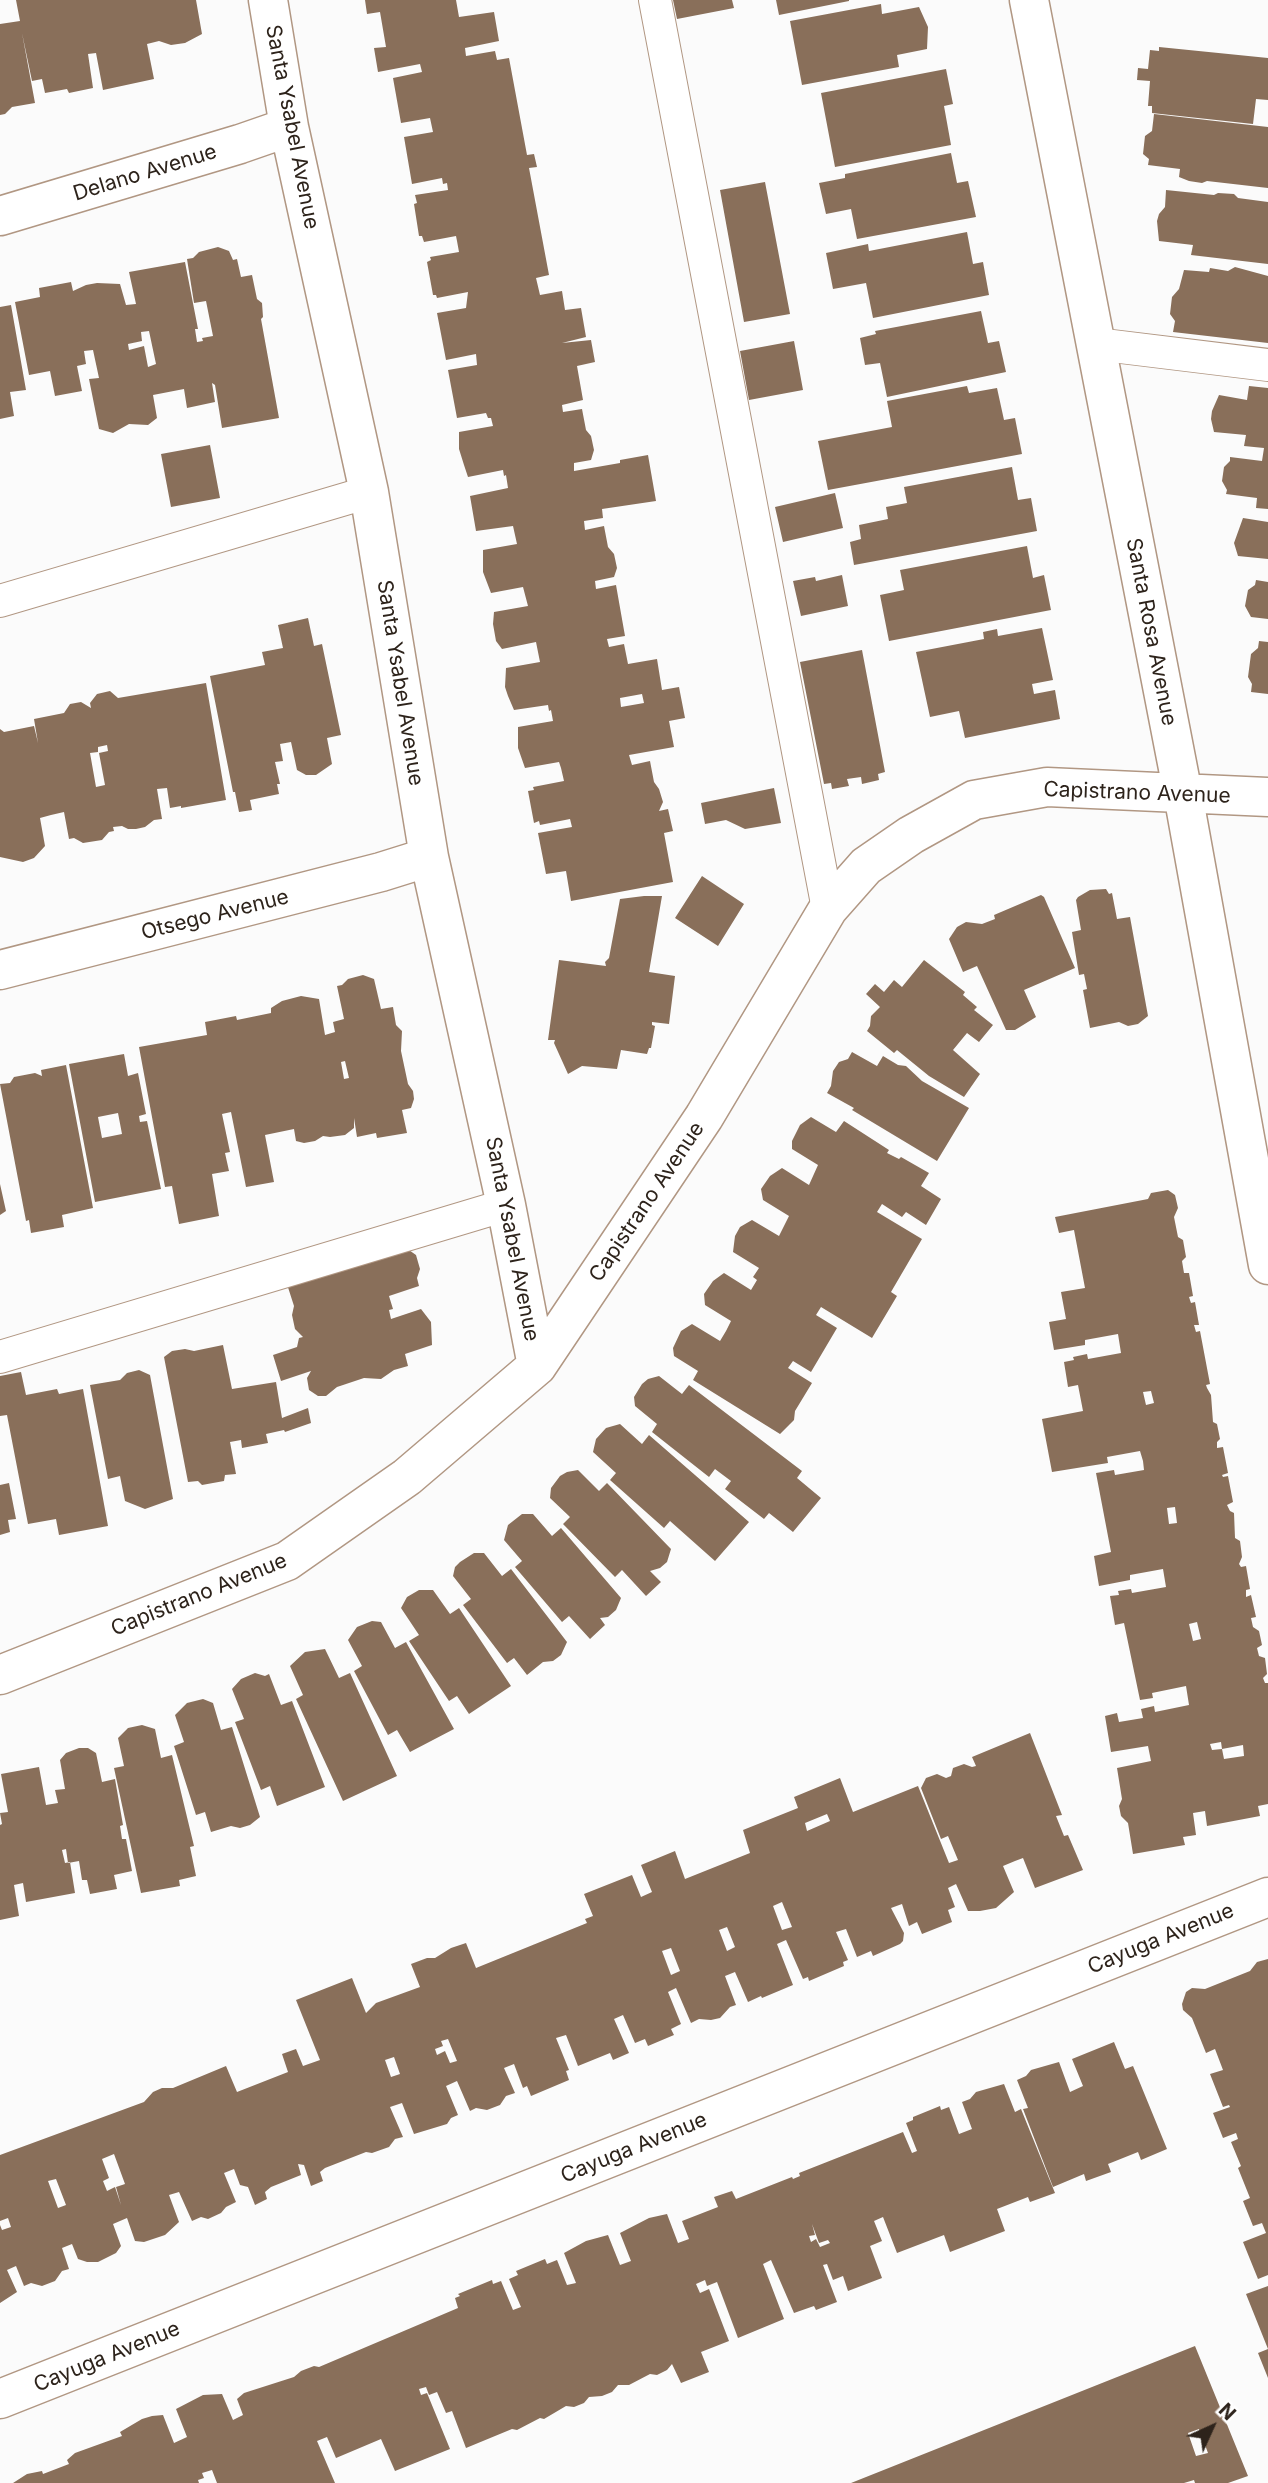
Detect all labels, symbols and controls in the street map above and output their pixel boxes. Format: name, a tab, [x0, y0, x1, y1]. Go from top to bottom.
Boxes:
street label: Santa Ysabel Avenue	[260, 23, 324, 231]
street label: Delano Avenue	[70, 139, 220, 207]
street label: Santa Rosa Avenue	[1120, 536, 1182, 728]
street label: Santa Ysabel Avenue	[371, 578, 429, 788]
street label: Capistrano Avenue	[1043, 777, 1231, 809]
street label: Otsego Avenue	[139, 884, 291, 946]
street label: Capistrano Avenue	[584, 1117, 710, 1287]
street label: Santa Ysabel Avenue	[480, 1135, 544, 1343]
street label: Capistrano Avenue	[107, 1548, 291, 1642]
street label: Cayuga Avenue	[1084, 1898, 1238, 1980]
street label: Cayuga Avenue	[557, 2107, 711, 2189]
street label: Cayuga Avenue	[30, 2316, 184, 2398]
north arrow	[1177, 2392, 1247, 2462]
text: N	[1214, 2399, 1240, 2425]

